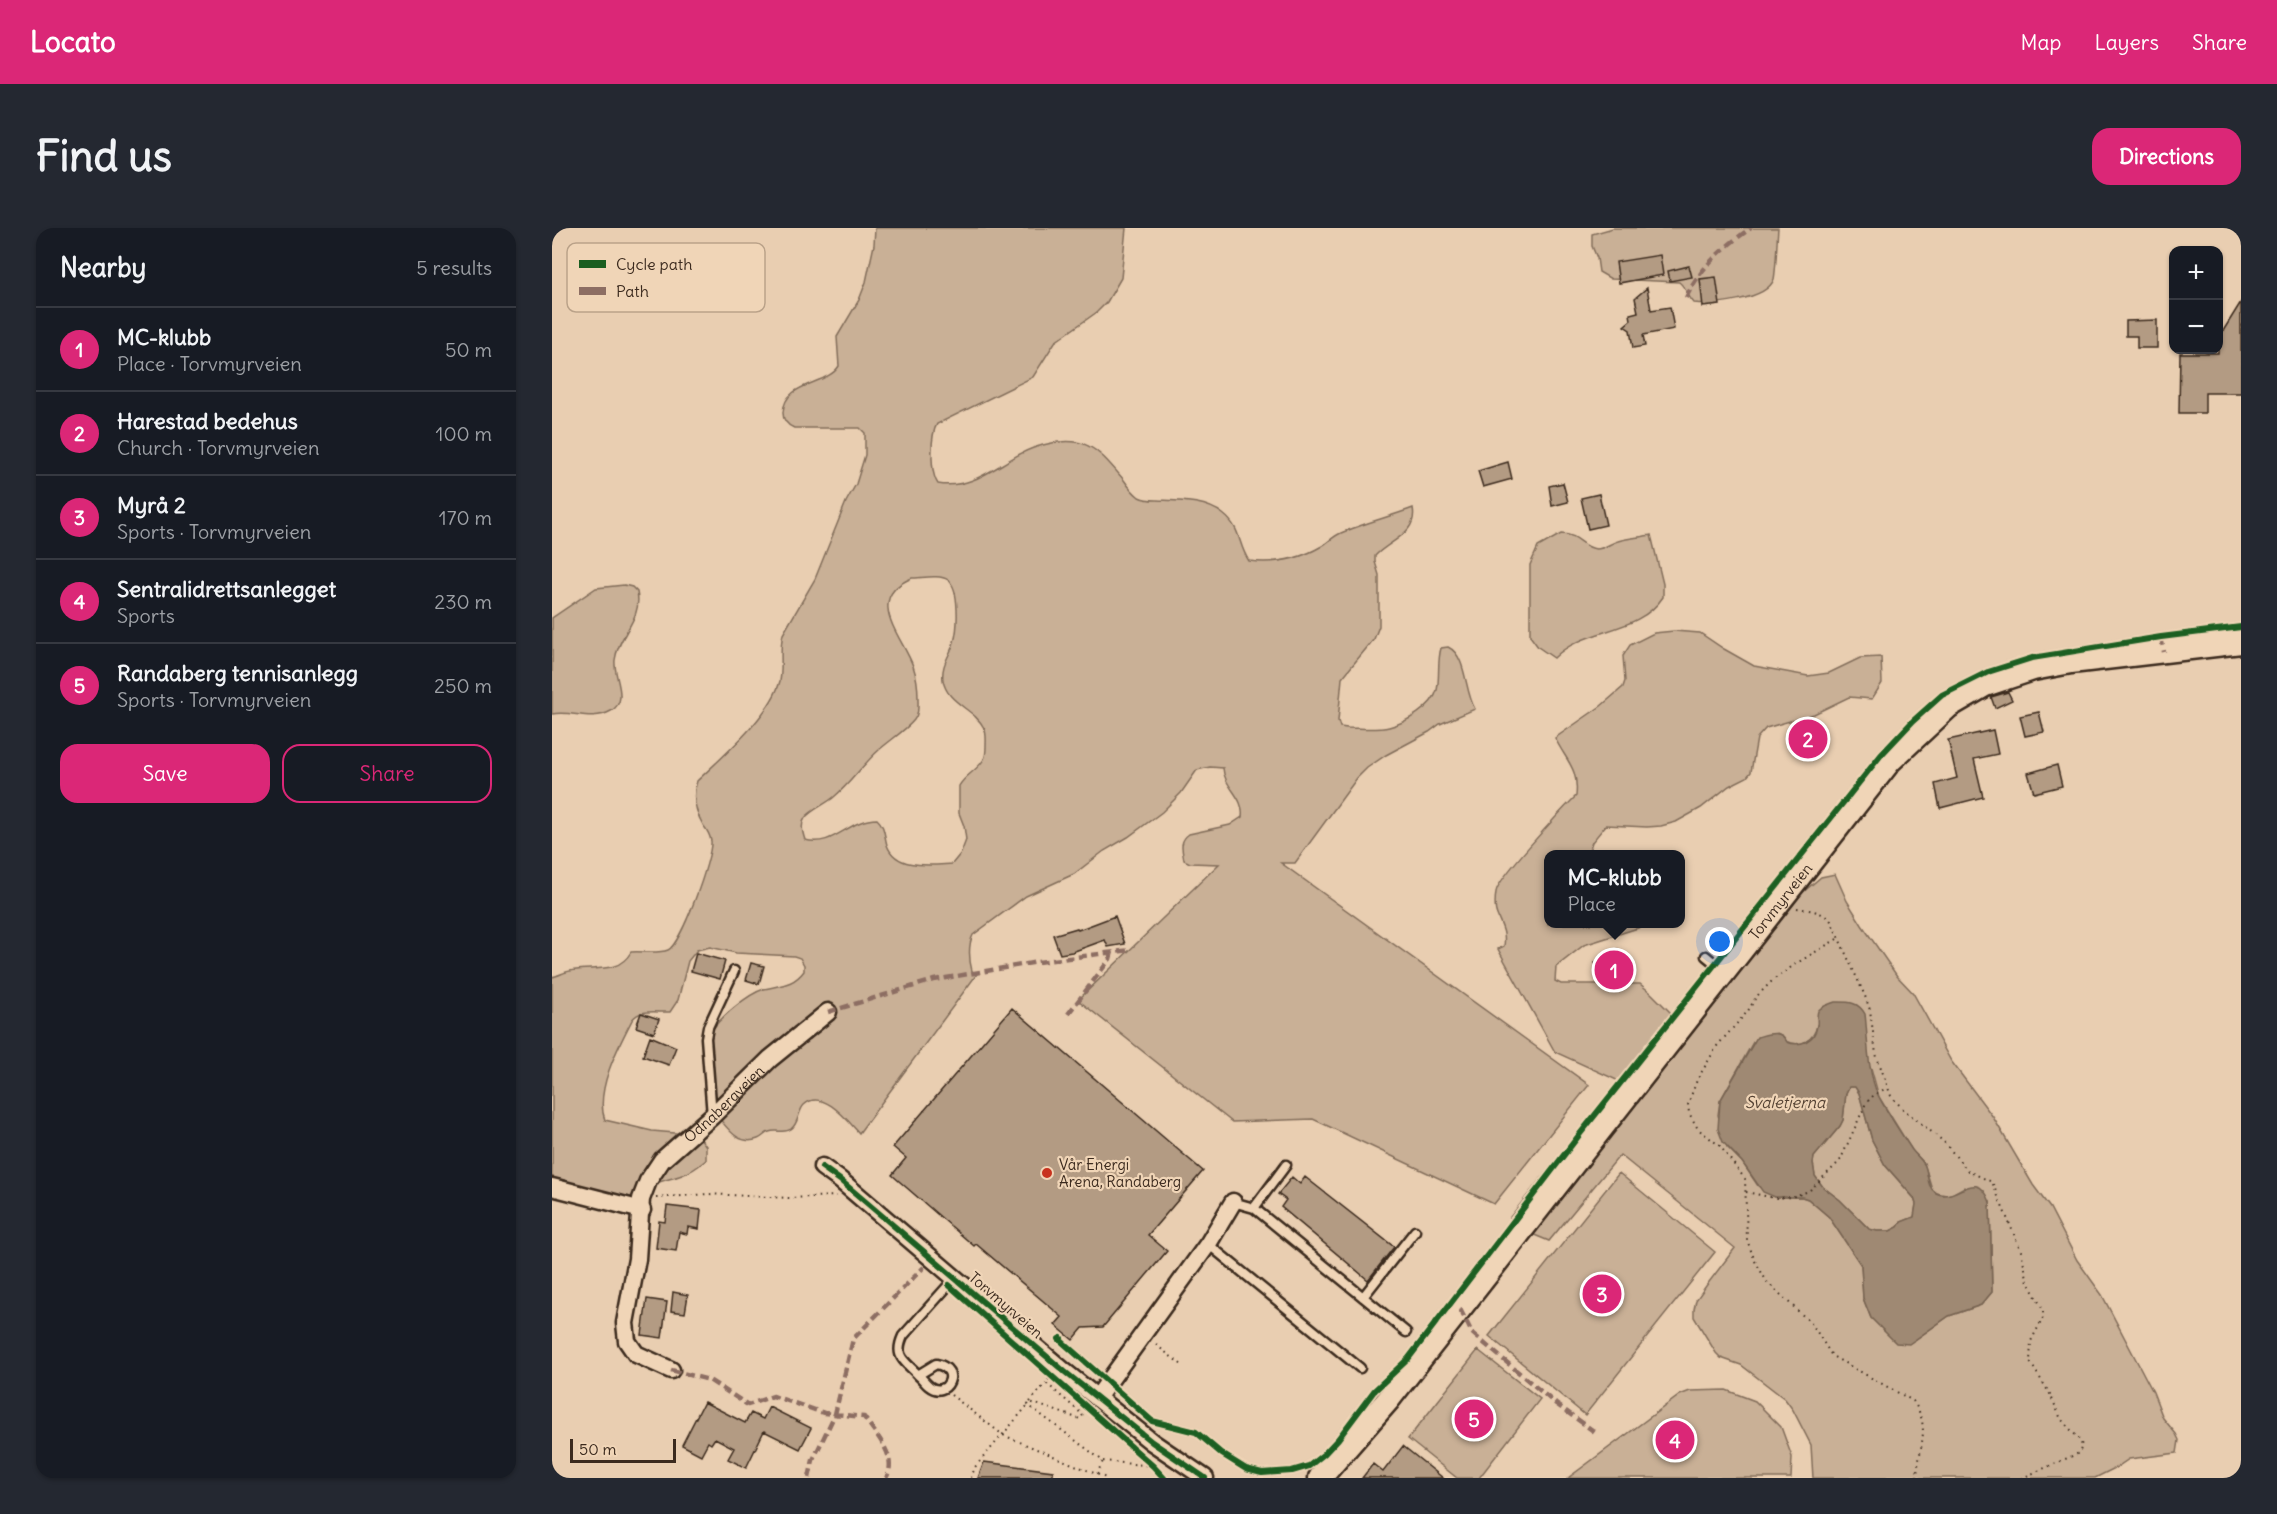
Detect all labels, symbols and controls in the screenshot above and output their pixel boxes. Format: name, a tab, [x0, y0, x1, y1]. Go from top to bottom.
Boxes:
text: Locato	[30, 24, 116, 60]
text: Map	[2021, 29, 2061, 56]
text: Layers	[2094, 29, 2159, 56]
text: Share	[2192, 29, 2247, 56]
button: Directions	[2092, 128, 2241, 185]
text: Find us	[36, 130, 172, 182]
legend	[567, 243, 765, 312]
map controls	[2169, 246, 2223, 354]
button: +	[2169, 246, 2223, 300]
text: Nearby	[60, 251, 146, 284]
text: Cycle path	[616, 254, 692, 274]
text: 5 results	[416, 255, 492, 280]
text: Path	[616, 281, 649, 301]
button: −	[2169, 300, 2223, 354]
text: MC-klubb	[117, 323, 211, 351]
text: 1	[76, 337, 83, 362]
text: 50 m	[445, 337, 492, 362]
text: Place · Torvmyrveien	[117, 351, 302, 376]
text: Harestad bedehus	[117, 407, 298, 435]
text: 2	[74, 421, 85, 446]
text: 100 m	[435, 421, 492, 446]
text: Church · Torvmyrveien	[117, 435, 319, 460]
text: Myrå 2	[117, 491, 186, 519]
text: 3	[74, 505, 85, 530]
text: 170 m	[439, 505, 492, 530]
text: Sports · Torvmyrveien	[117, 519, 311, 544]
text: Sentralidrettsanlegget	[117, 575, 336, 603]
text: 4	[74, 589, 85, 614]
text: 230 m	[434, 589, 492, 614]
text: Sports	[117, 603, 175, 628]
text: Randaberg tennisanlegg	[117, 659, 358, 687]
text: 5	[74, 673, 85, 698]
text: 250 m	[434, 673, 492, 698]
text: Sports · Torvmyrveien	[117, 687, 311, 712]
pin: 2	[1788, 716, 1828, 762]
button: Save	[60, 744, 270, 803]
button: Share	[282, 744, 492, 803]
popup	[1544, 850, 1685, 928]
street label: Torvmyrveien	[1744, 859, 1816, 943]
text: MC-klubb	[1567, 863, 1662, 891]
text: Place	[1567, 891, 1616, 916]
your location	[1705, 927, 1734, 956]
pin: 1	[1594, 948, 1634, 992]
street label: Odnabergveien	[680, 1061, 768, 1146]
water label: Svaletjerna	[1745, 1092, 1826, 1112]
place label: Vår Energi Arena, Randaberg	[1059, 1155, 1181, 1191]
marker: Vår Energi Arena, Randaberg	[1040, 1166, 1054, 1180]
street label: Torvmyrveien	[965, 1268, 1047, 1343]
pin: 3	[1582, 1272, 1622, 1316]
pin: 5	[1454, 1396, 1494, 1442]
pin: 4	[1656, 1418, 1694, 1462]
scale bar	[570, 1436, 676, 1464]
text: 50 m	[579, 1439, 617, 1459]

